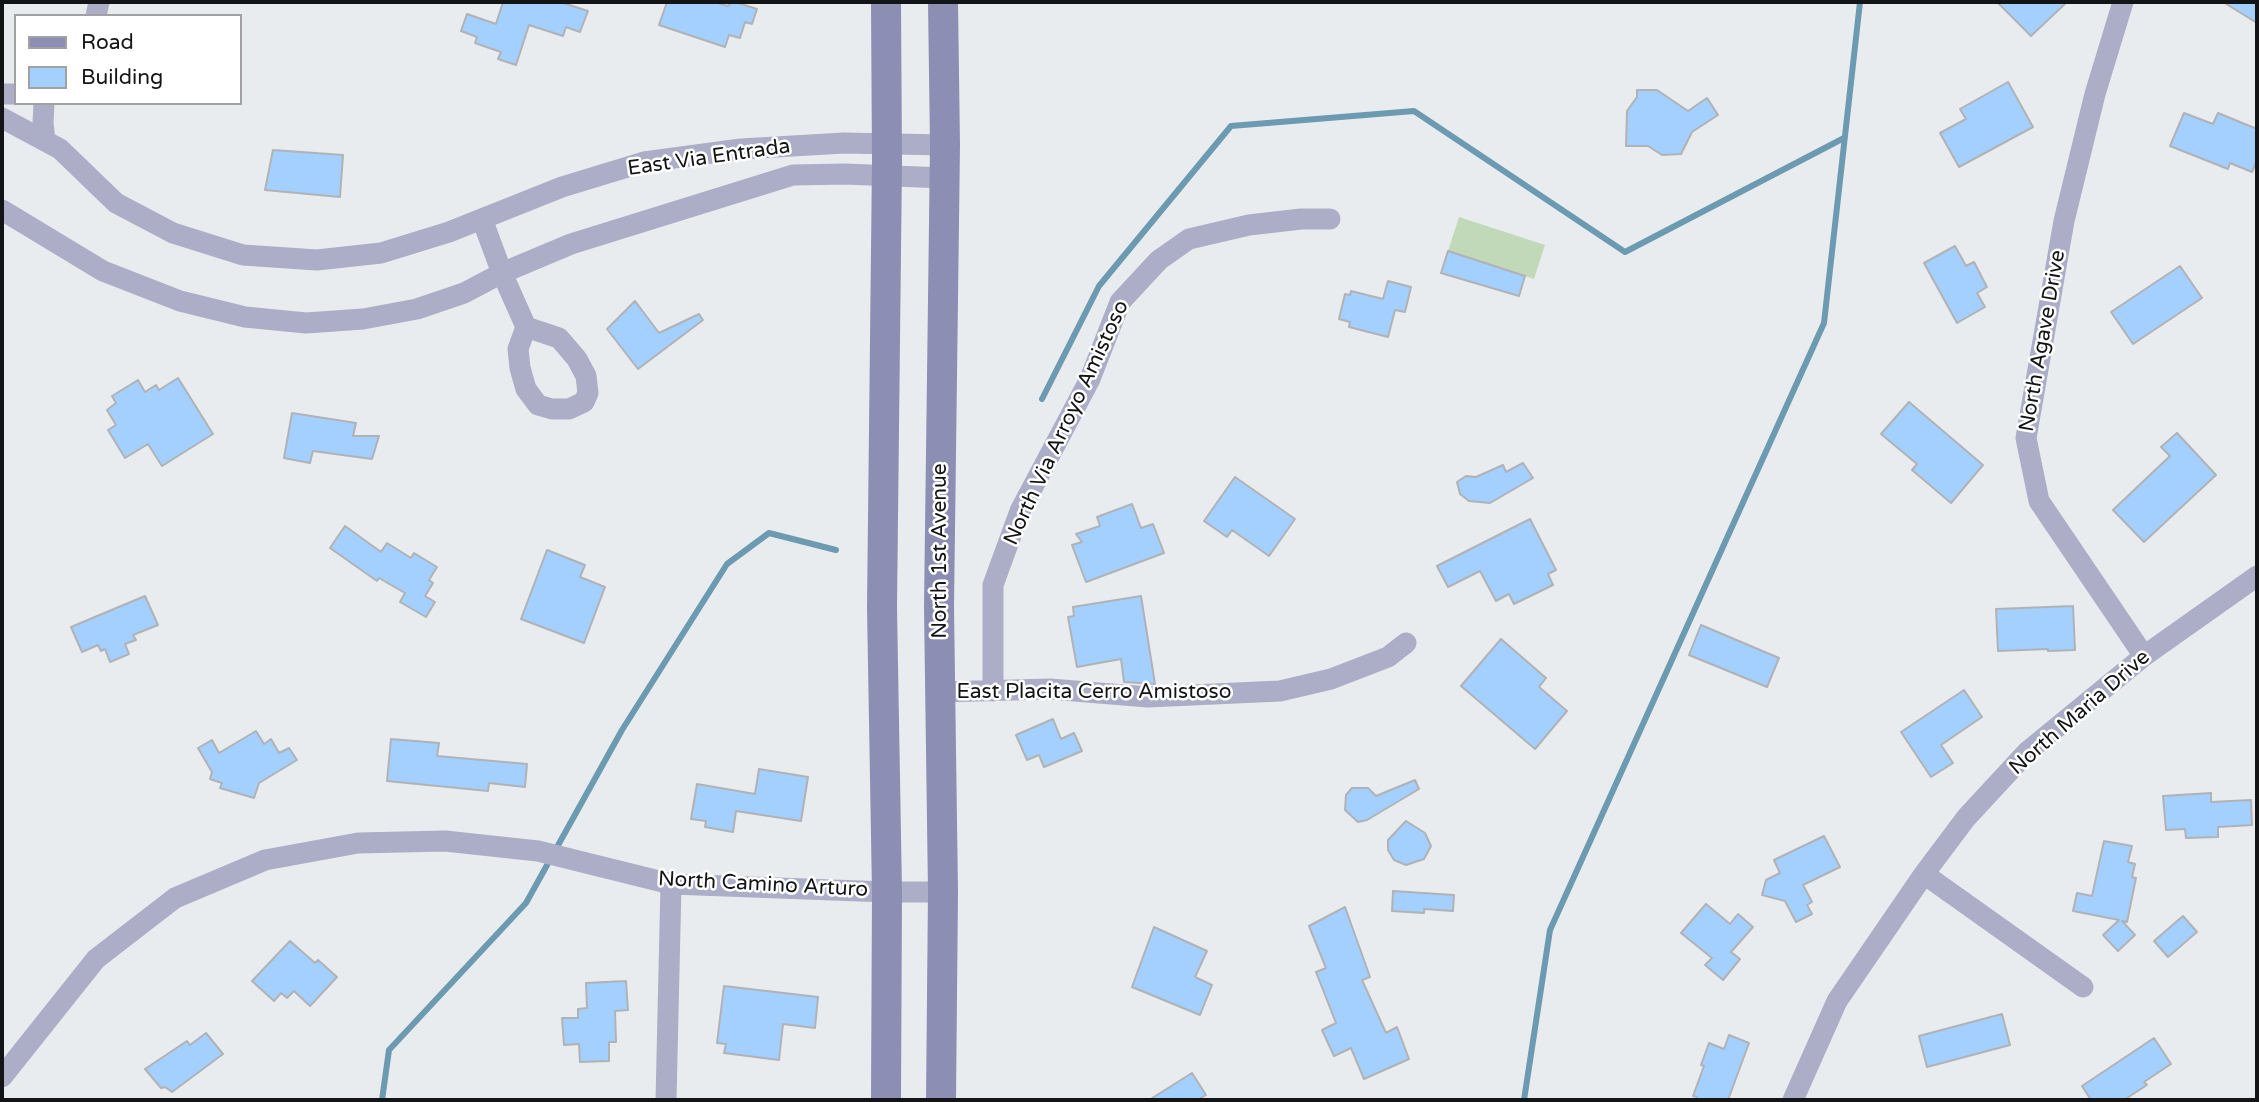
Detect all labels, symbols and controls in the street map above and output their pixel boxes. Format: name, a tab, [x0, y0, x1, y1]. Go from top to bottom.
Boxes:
legend	[14, 14, 242, 105]
text: Road	[81, 30, 134, 55]
text: Building	[81, 65, 163, 90]
street label: East Via Entrada	[626, 134, 792, 182]
street label: North Agave Drive	[2015, 248, 2071, 434]
street label: North Via Arroyo Amistoso	[999, 297, 1135, 549]
street label: North 1st Avenue	[927, 463, 953, 639]
street label: North Maria Drive	[2005, 645, 2155, 781]
street label: East Placita Cerro Amistoso	[957, 679, 1231, 705]
street label: North Camino Arturo	[657, 867, 869, 903]

